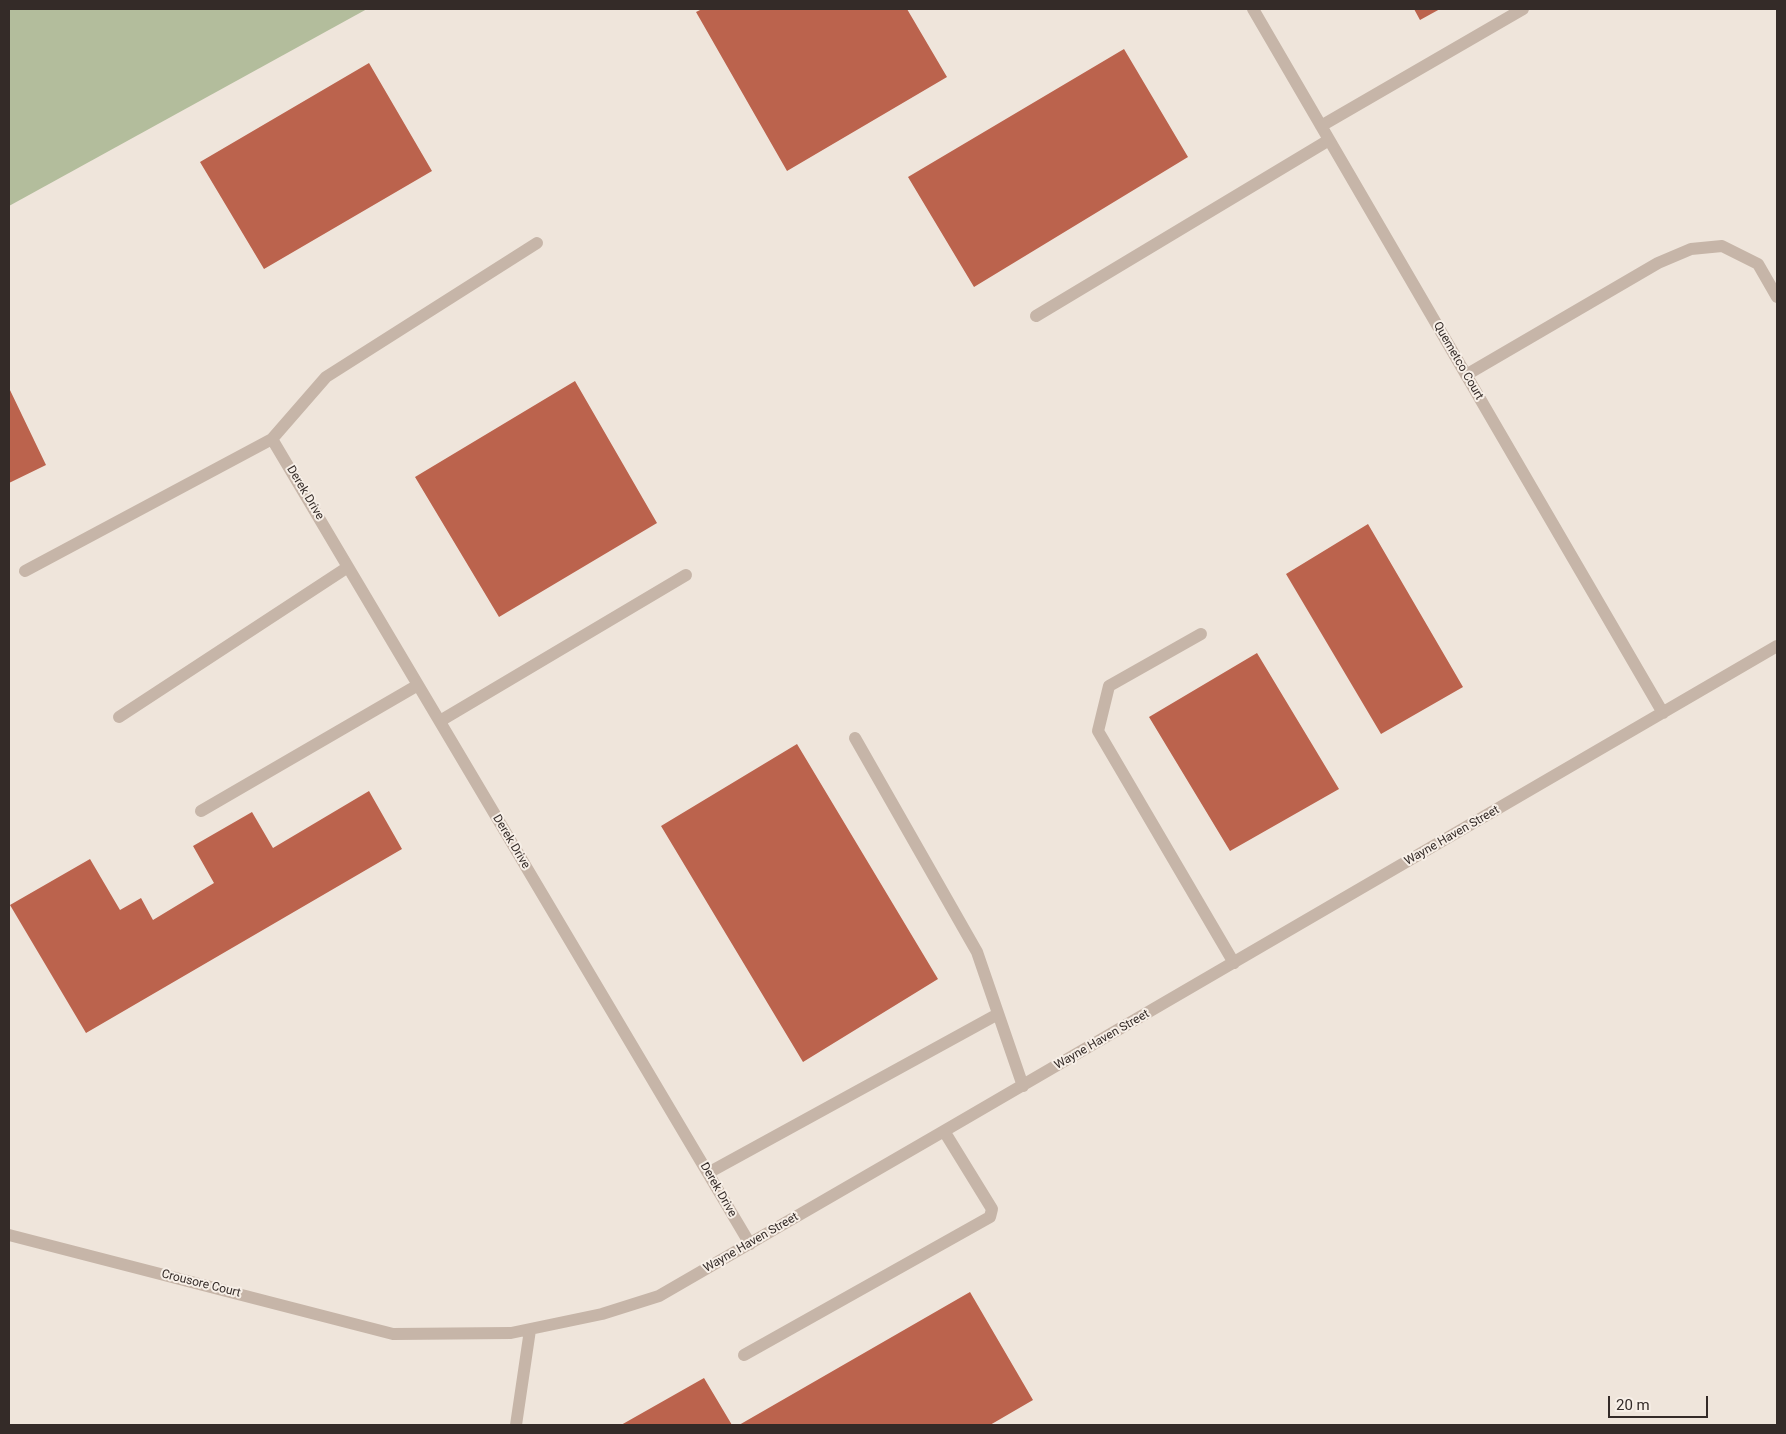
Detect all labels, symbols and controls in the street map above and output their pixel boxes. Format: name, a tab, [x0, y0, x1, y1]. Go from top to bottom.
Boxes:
street label: Quemetco Court	[1430, 319, 1486, 403]
street label: Derek Drive	[283, 463, 327, 523]
street label: Wayne Haven Street	[1402, 803, 1502, 869]
street label: Derek Drive	[489, 812, 533, 872]
street label: Wayne Haven Street	[1052, 1007, 1152, 1073]
street label: Derek Drive	[697, 1160, 739, 1220]
street label: Wayne Haven Street	[701, 1210, 801, 1276]
street label: Crousore Court	[160, 1267, 242, 1301]
scale bar	[1611, 1386, 1711, 1418]
text: 20 m	[1616, 1396, 1650, 1414]

